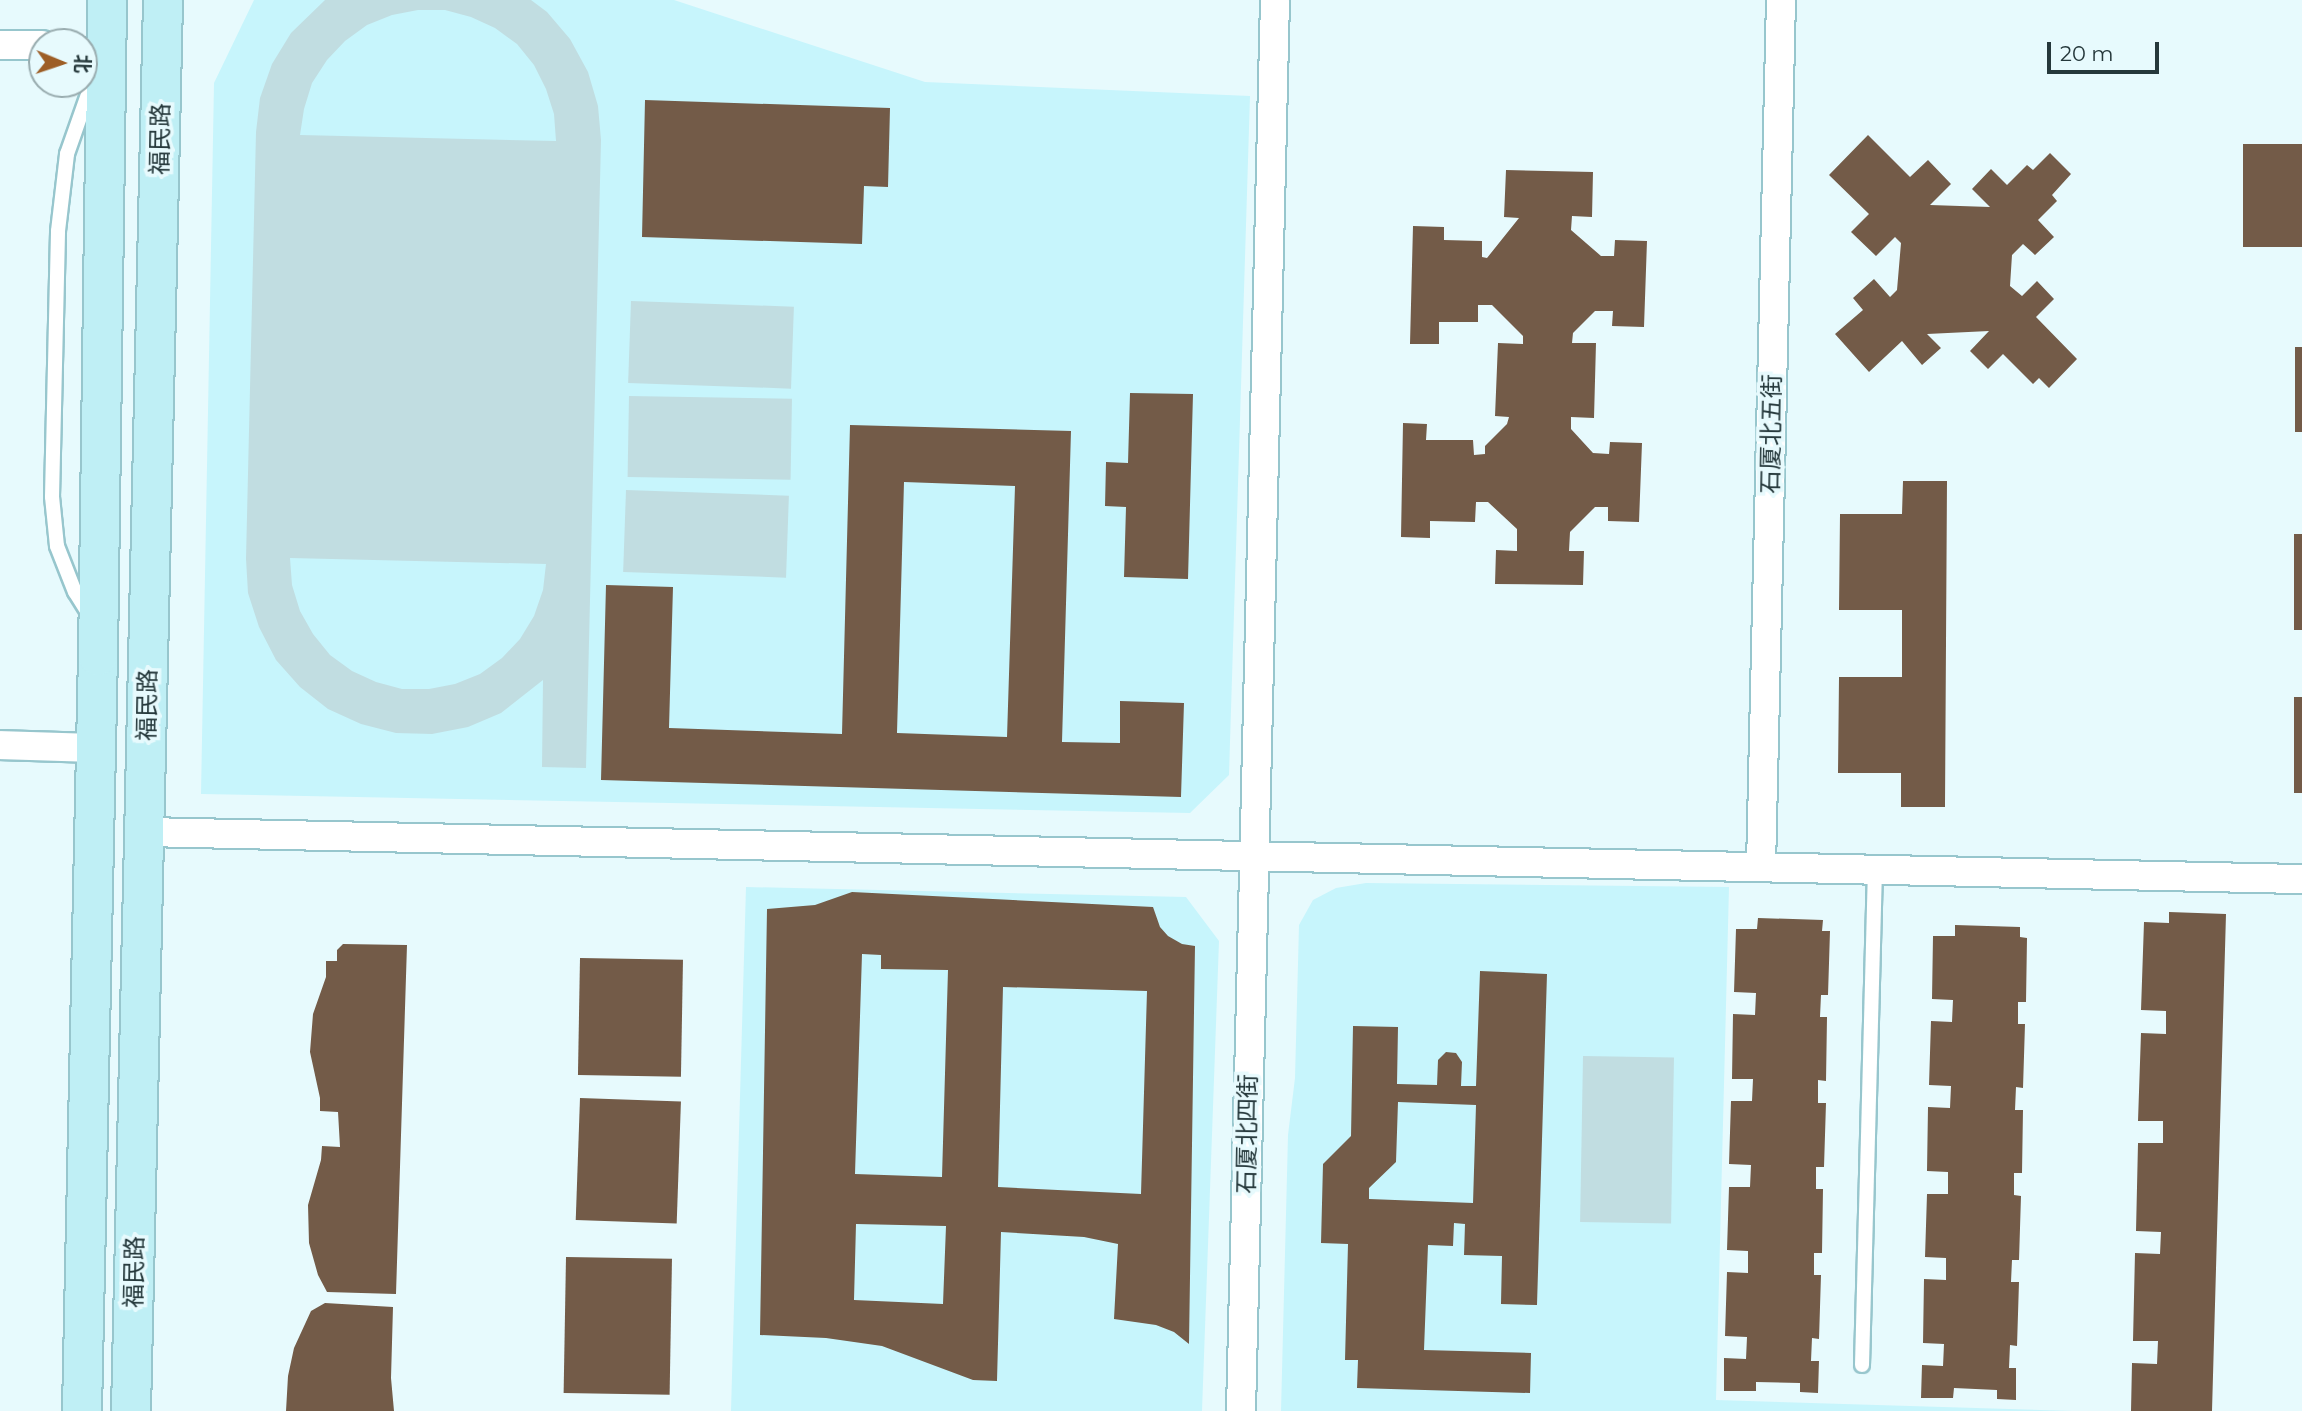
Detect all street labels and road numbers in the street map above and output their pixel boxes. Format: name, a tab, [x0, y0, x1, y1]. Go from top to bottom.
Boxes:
street label: 福民路	[145, 103, 175, 175]
street label: 石厦北五街	[1756, 374, 1786, 494]
street label: 福民路	[132, 669, 162, 741]
street label: 石厦北四街	[1232, 1074, 1262, 1194]
street label: 福民路	[119, 1236, 149, 1308]

